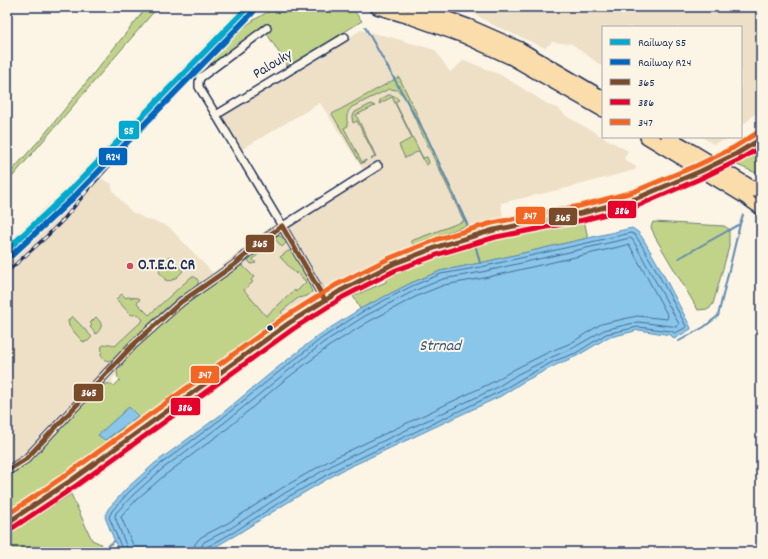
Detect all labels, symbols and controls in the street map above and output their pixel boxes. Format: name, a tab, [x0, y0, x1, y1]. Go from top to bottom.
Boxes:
legend	[602, 26, 742, 138]
text: Railway S5	[638, 35, 686, 52]
street label: Palouky	[249, 44, 298, 85]
text: Railway R24	[638, 55, 692, 72]
text: 365	[638, 75, 655, 92]
text: 386	[638, 95, 654, 112]
text: 347	[638, 115, 653, 132]
line badge: S5	[118, 120, 140, 140]
text: S5	[124, 124, 134, 140]
line badge: R24	[98, 147, 128, 166]
text: R24	[106, 150, 120, 166]
line badge: 386	[607, 200, 637, 219]
text: 386	[615, 204, 630, 220]
line badge: 347	[515, 206, 546, 225]
line badge: 365	[548, 207, 578, 226]
text: 347	[523, 209, 538, 225]
text: 365	[555, 211, 571, 227]
line badge: 365	[245, 234, 275, 253]
text: 365	[252, 237, 268, 253]
place label: O.T.E.C. CR	[138, 255, 195, 277]
marker: O.T.E.C. CR	[125, 261, 135, 271]
unlabelled marker	[265, 323, 275, 333]
water label: Strnad	[419, 335, 463, 358]
line badge: 347	[190, 365, 220, 384]
text: 347	[198, 368, 213, 384]
line badge: 365	[73, 383, 104, 402]
text: 365	[81, 386, 97, 402]
line badge: 386	[170, 397, 201, 416]
text: 386	[178, 401, 193, 417]

